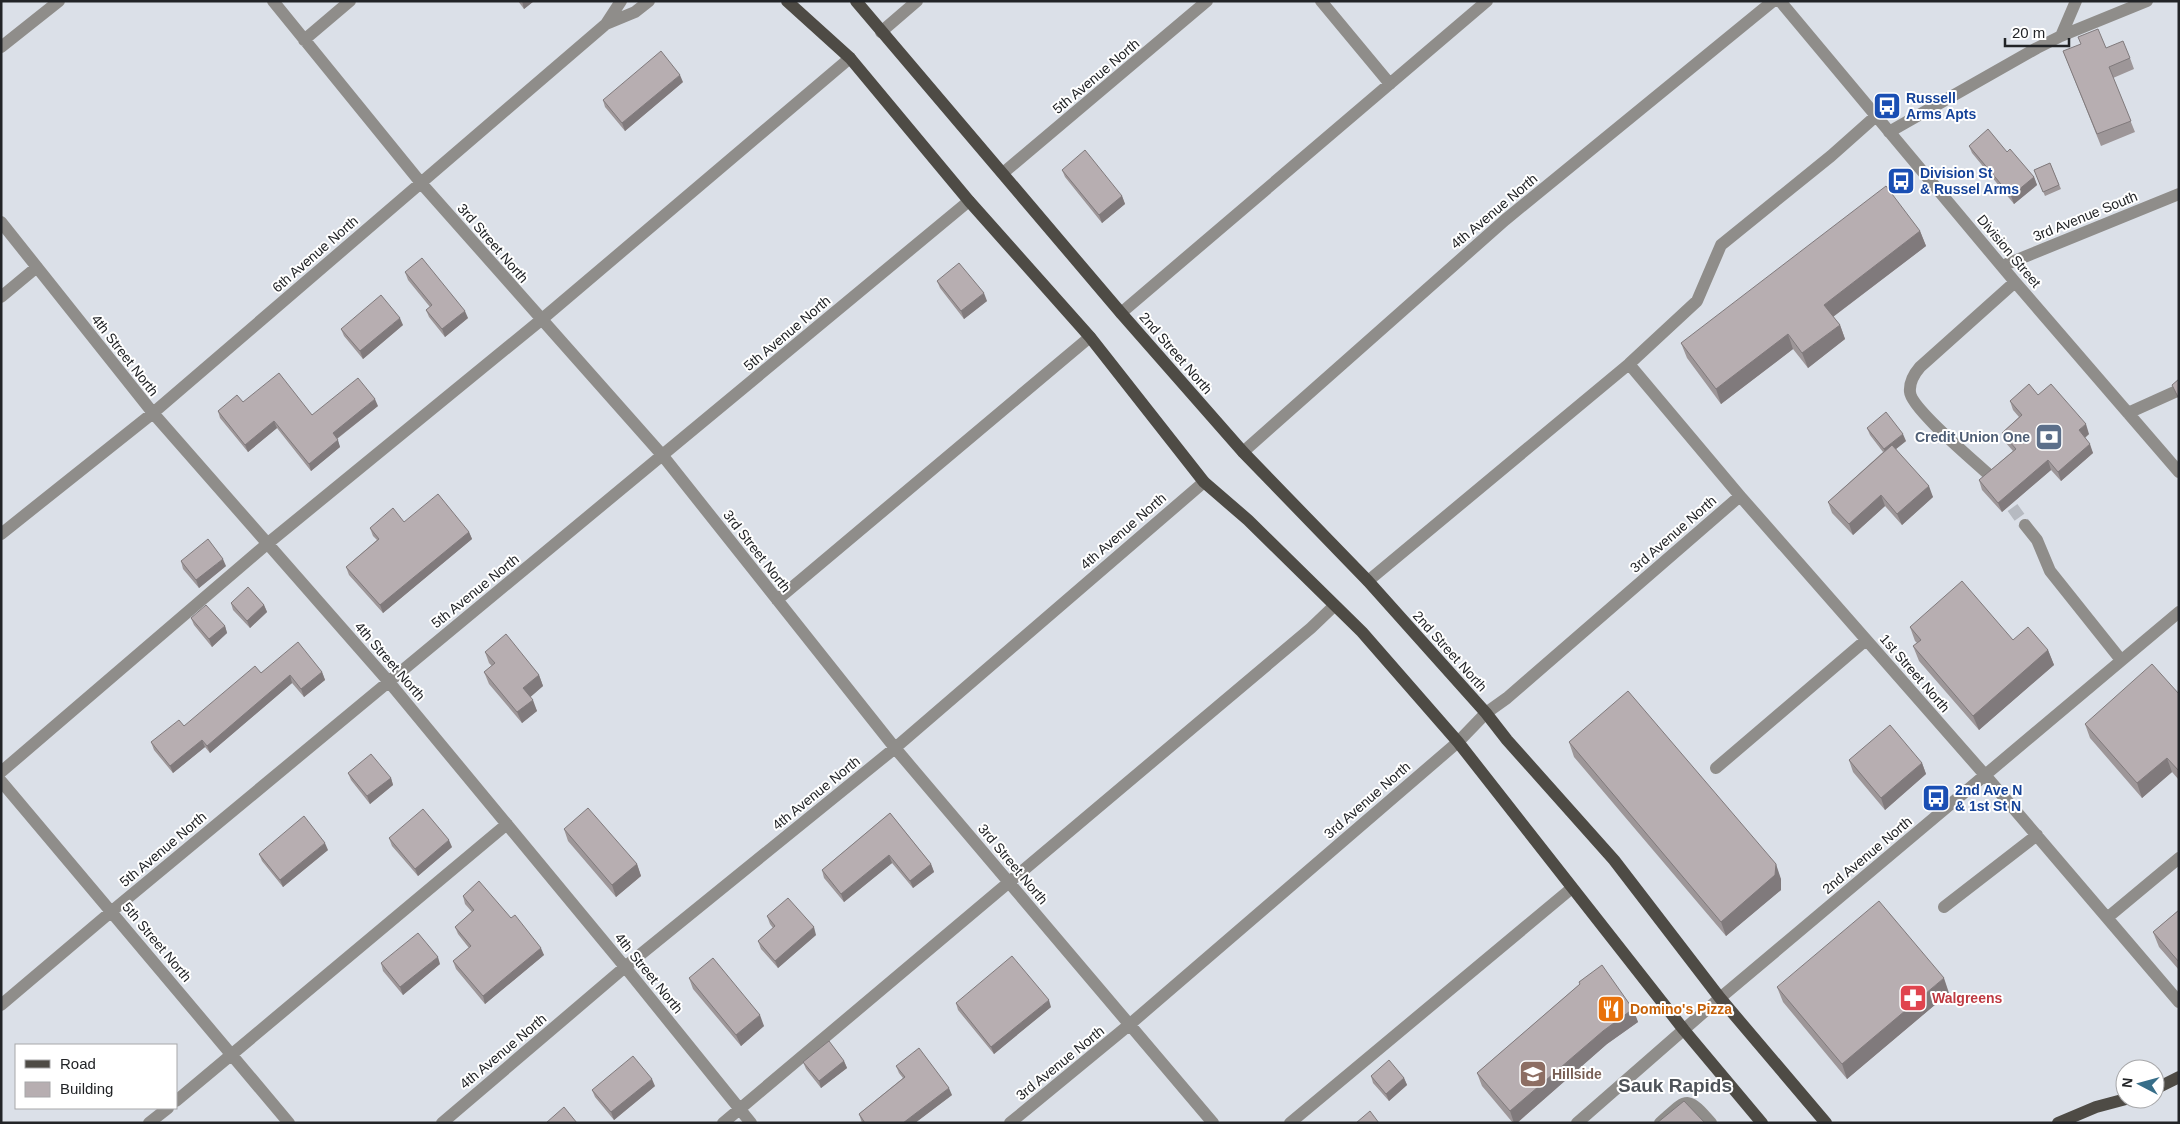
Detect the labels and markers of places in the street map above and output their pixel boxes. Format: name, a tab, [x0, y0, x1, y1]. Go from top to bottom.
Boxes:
place label: Russell Arms Apts	[1906, 90, 1976, 122]
bus stop icon: Russell Arms Apts	[1872, 91, 1902, 121]
place label: Division St & Russel Arms	[1920, 165, 2019, 197]
bus stop icon: Division St & Russel Arms	[1886, 166, 1916, 196]
bank icon: Credit Union One	[2034, 422, 2064, 452]
place label: Credit Union One	[1915, 429, 2030, 445]
place label: 2nd Ave N & 1st St N	[1955, 782, 2022, 814]
bus stop icon: 2nd Ave N & 1st St N	[1921, 783, 1951, 813]
pharmacy icon: Walgreens	[1898, 983, 1928, 1013]
place label: Walgreens	[1932, 990, 2002, 1006]
restaurant icon: Domino's Pizza	[1596, 994, 1626, 1024]
place label: Domino's Pizza	[1630, 1001, 1732, 1017]
school or university icon: Hillside	[1518, 1059, 1548, 1089]
place label: Hillside	[1552, 1066, 1602, 1082]

